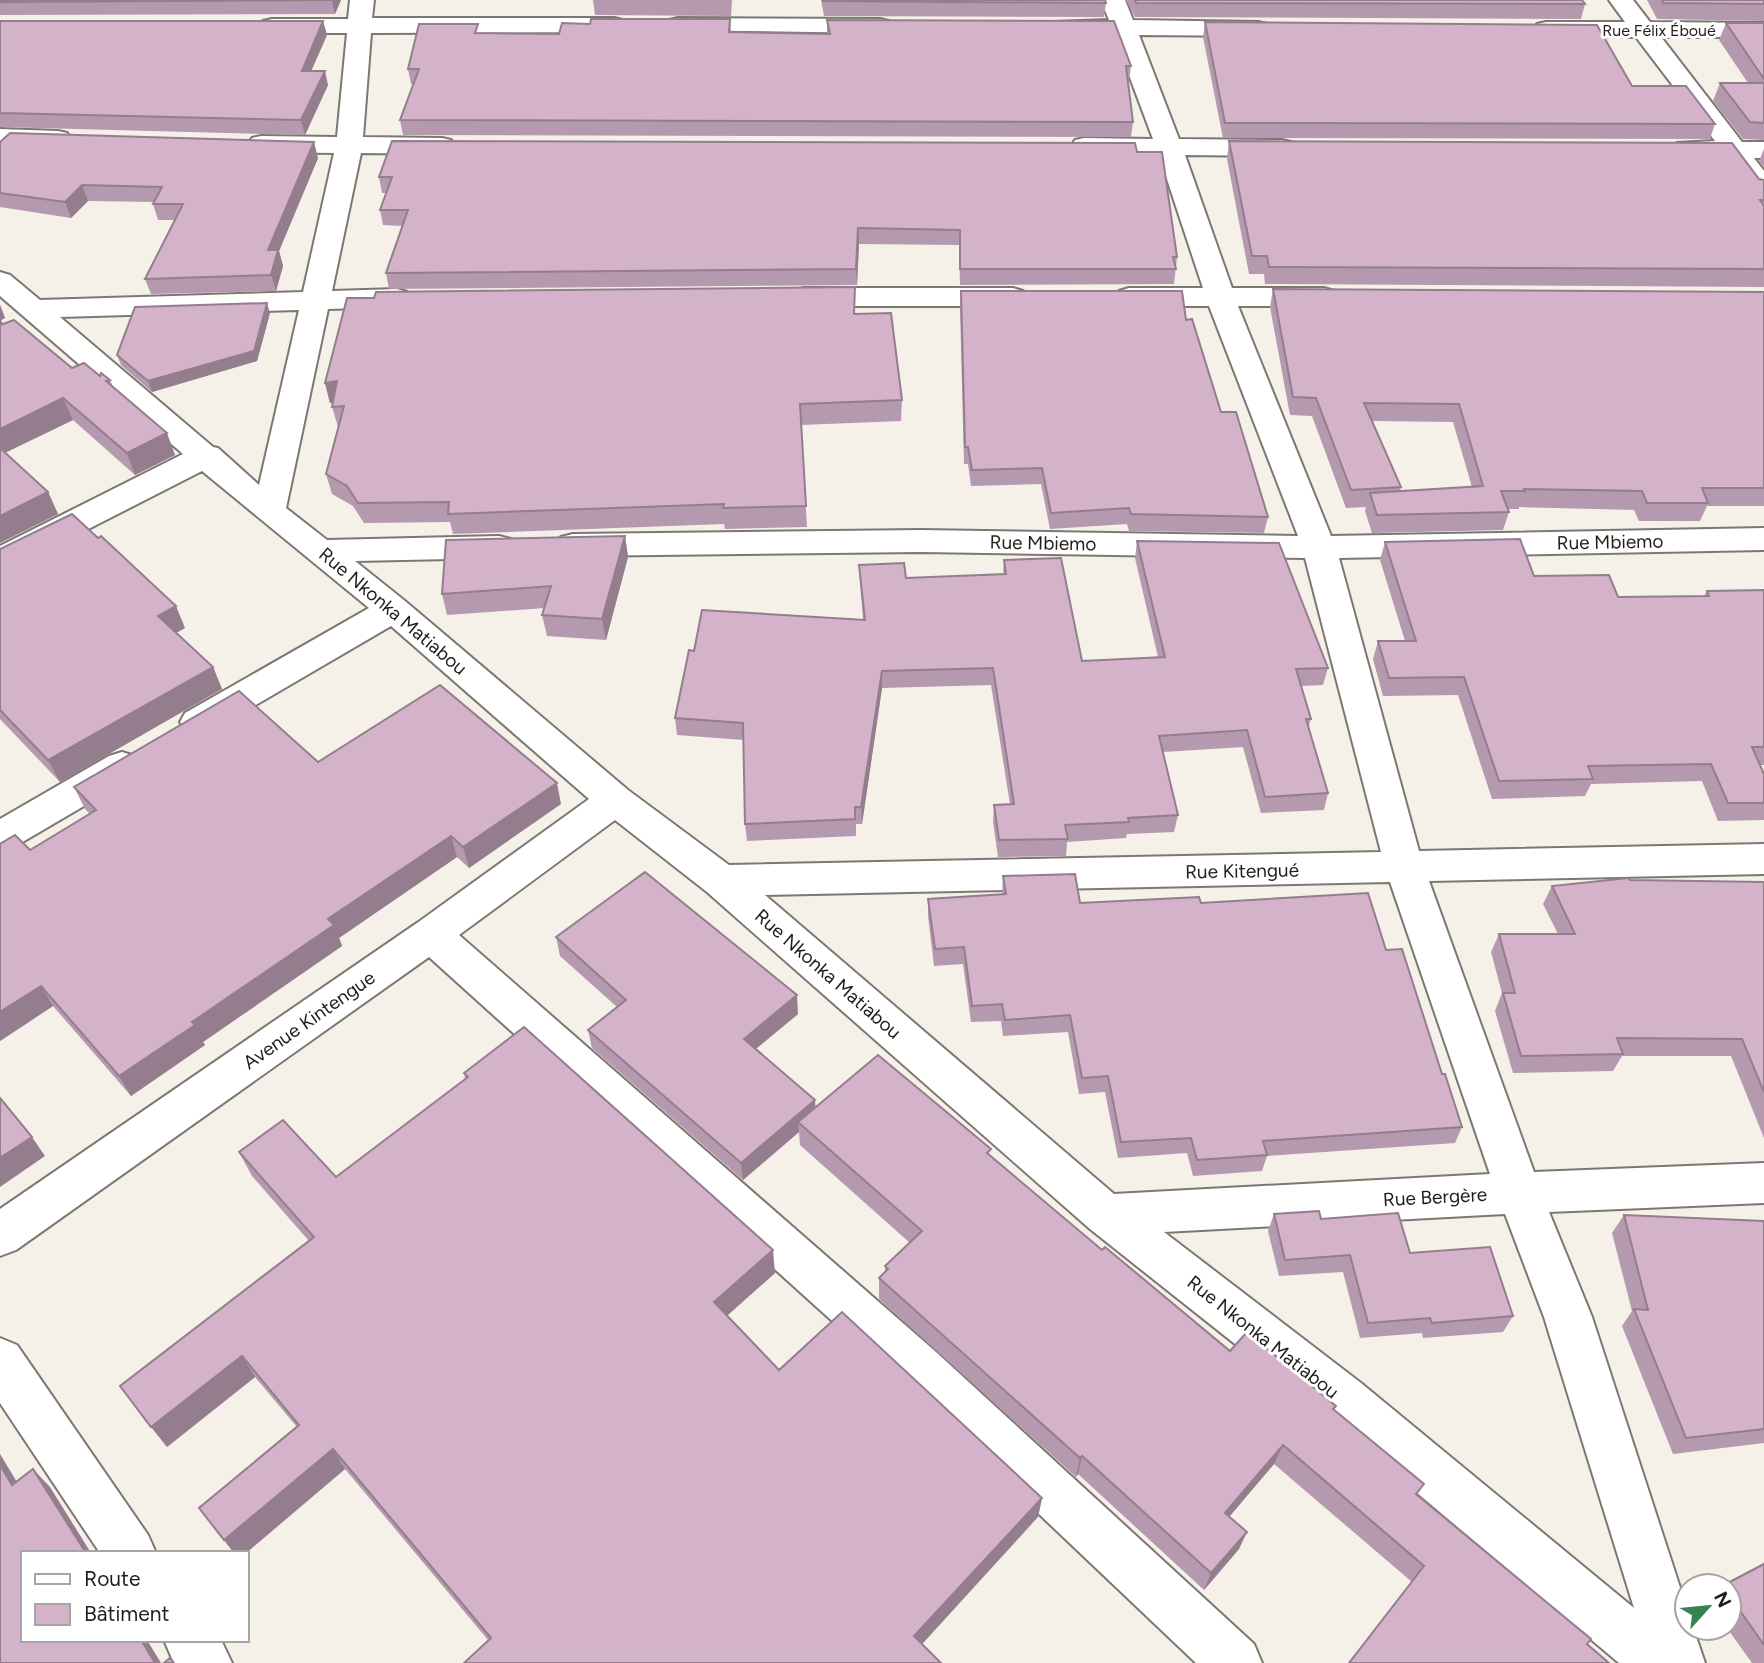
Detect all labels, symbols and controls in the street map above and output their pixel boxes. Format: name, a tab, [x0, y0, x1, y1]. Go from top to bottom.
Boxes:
street label: Rue Félix Éboué	[1602, 21, 1716, 40]
street label: Rue Mbiemo	[1556, 530, 1664, 554]
street label: Rue Mbiemo	[989, 531, 1097, 555]
street label: Rue Nkonka Matiabou	[314, 542, 472, 680]
street label: Rue Kitengué	[1185, 859, 1299, 883]
street label: Rue Nkonka Matiabou	[750, 904, 906, 1044]
street label: Avenue Kintengue	[239, 966, 379, 1074]
street label: Rue Bergère	[1382, 1183, 1488, 1211]
street label: Rue Nkonka Matiabou	[1183, 1271, 1343, 1403]
legend	[21, 1551, 248, 1642]
text: Route	[84, 1566, 140, 1591]
north arrow	[1673, 1572, 1743, 1642]
text: N	[1709, 1588, 1736, 1611]
text: Bâtiment	[84, 1601, 169, 1626]

